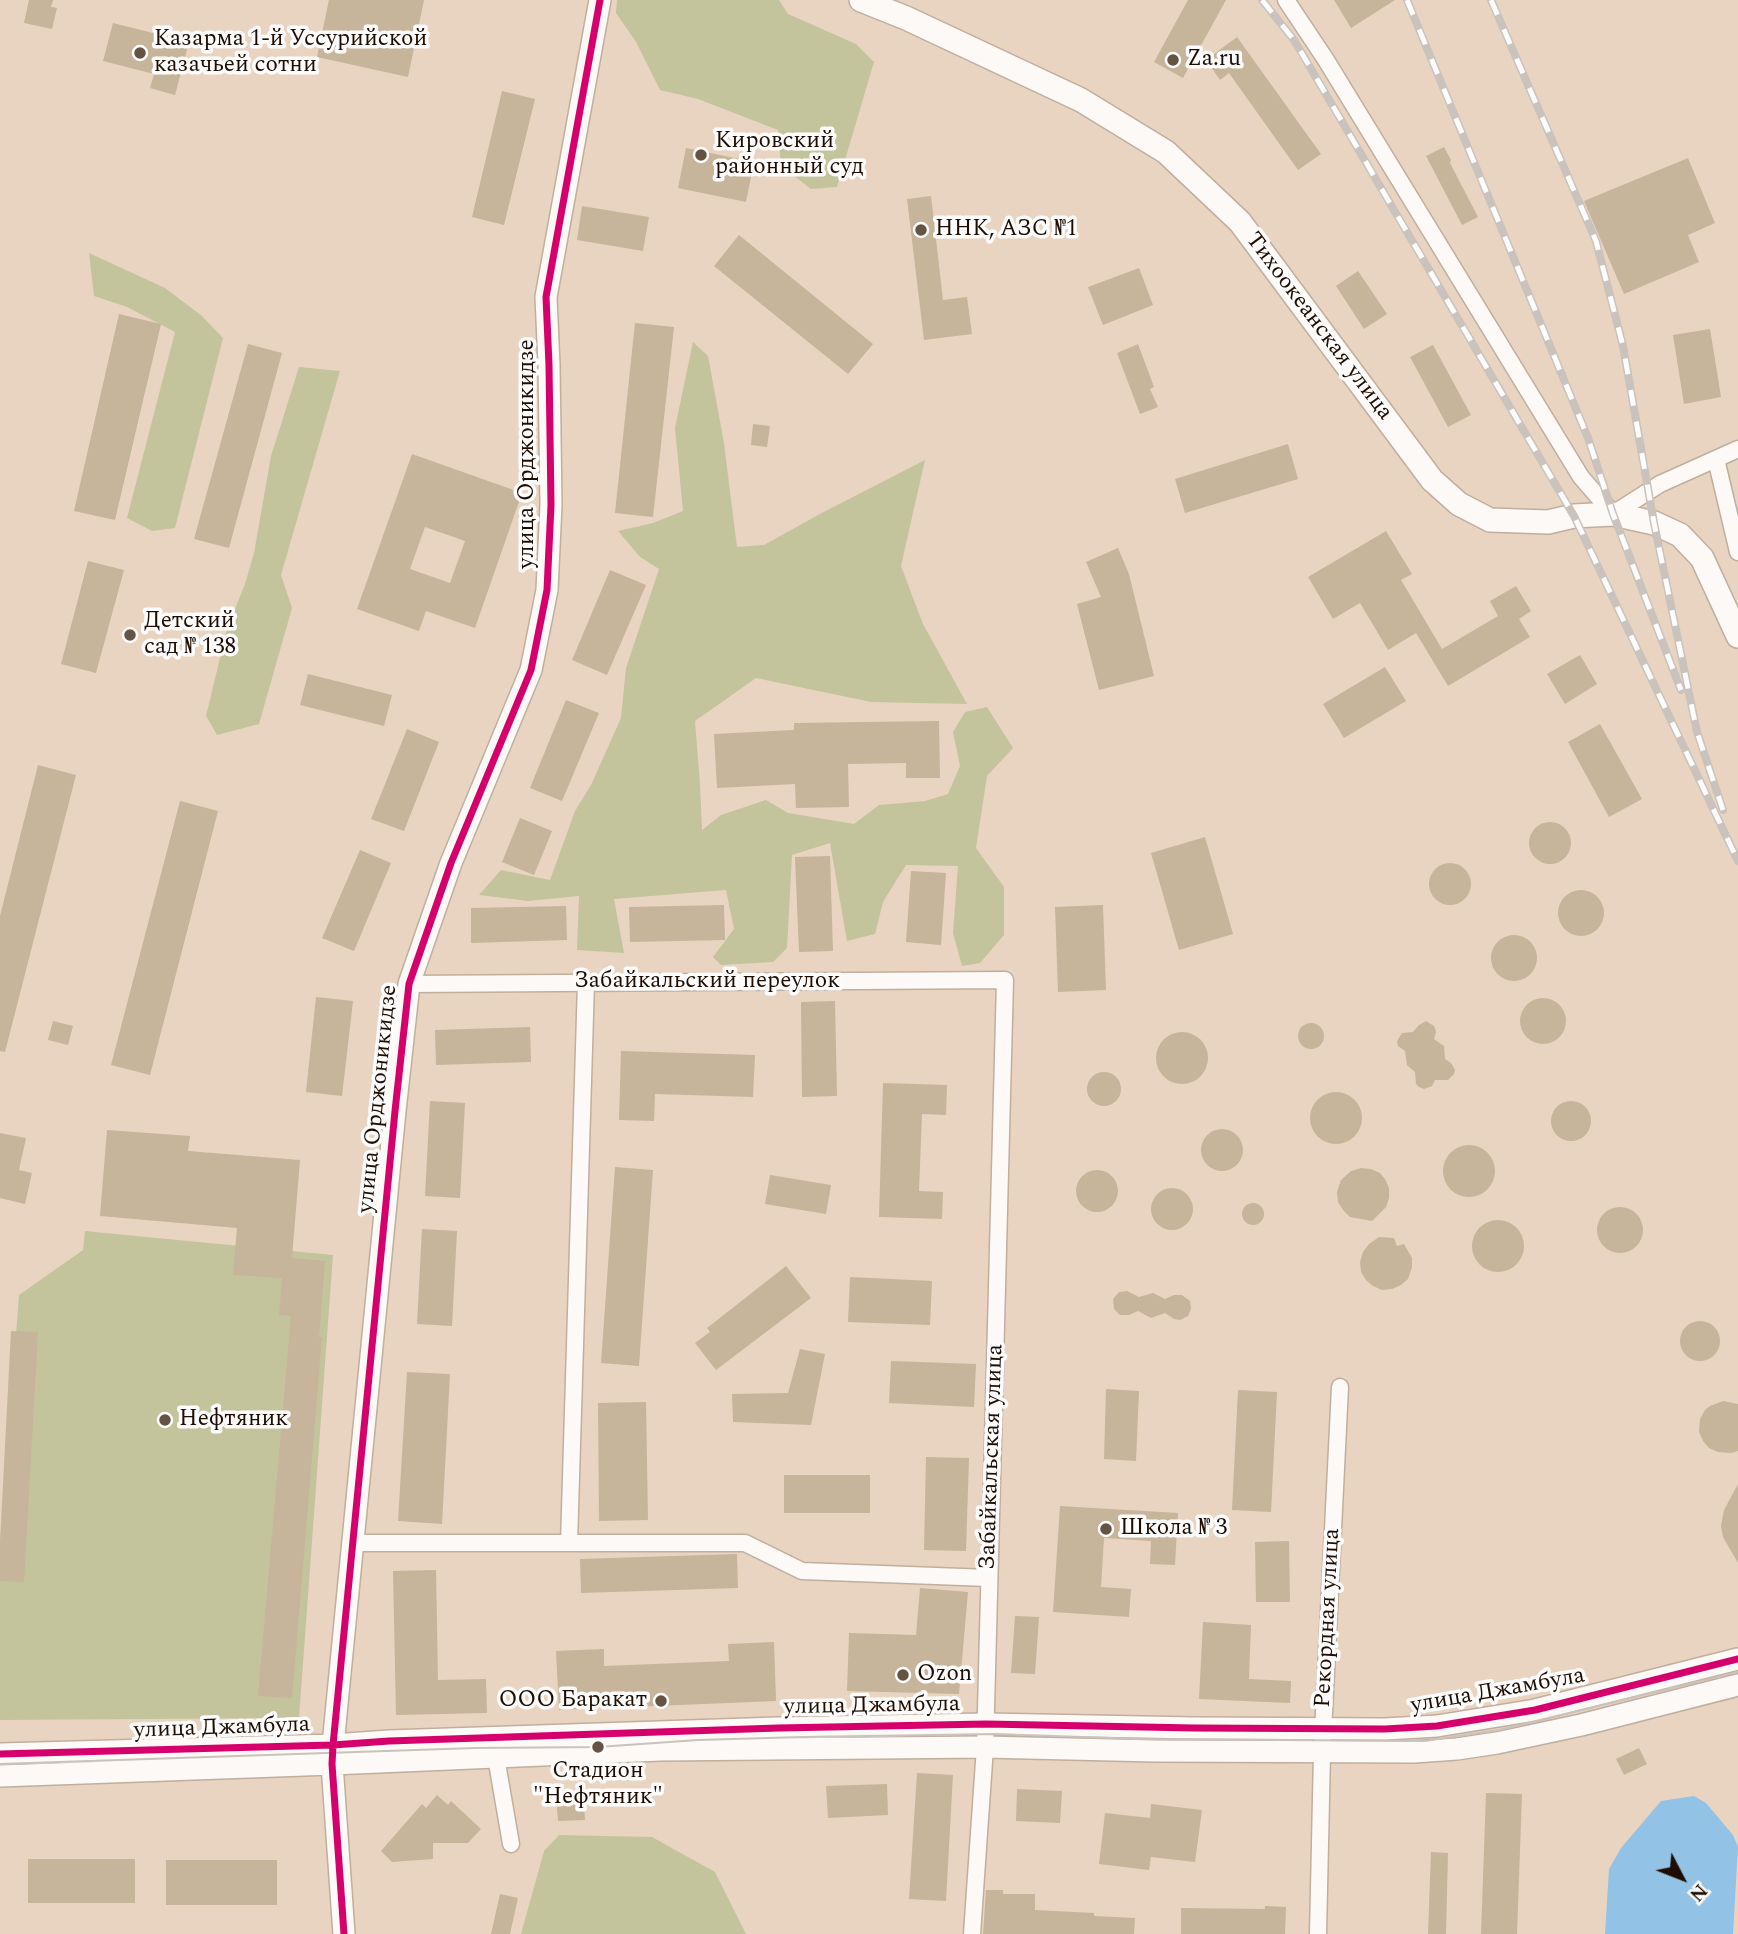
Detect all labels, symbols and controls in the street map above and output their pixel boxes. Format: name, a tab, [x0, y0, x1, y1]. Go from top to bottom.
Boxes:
place label: Казарма 1-й Уссурийской казачьей сотни	[154, 26, 427, 80]
marker: Казарма 1-й Уссурийской казачьей сотни	[132, 45, 148, 61]
place label: Za.ru	[1187, 46, 1241, 74]
marker: Za.ru	[1165, 52, 1181, 68]
place label: Кировский районный суд	[715, 128, 864, 182]
marker: Кировский районный суд	[693, 147, 709, 163]
place label: ННК, АЗС №1	[935, 216, 1077, 244]
marker: ННК, АЗС №1	[913, 222, 929, 238]
street label: Тихоокеанская улица	[1238, 228, 1398, 426]
street label: улица Орджоникидзе	[514, 339, 542, 569]
place label: Детский сад № 138	[144, 608, 236, 662]
marker: Детский сад № 138	[122, 627, 138, 643]
street label: Забайкальский переулок	[574, 968, 840, 996]
street label: улица Орджоникидзе	[353, 983, 405, 1215]
street label: Забайкальская улица	[975, 1344, 1011, 1570]
place label: Нефтяник	[179, 1406, 288, 1434]
marker: Нефтяник	[157, 1412, 173, 1428]
place label: Школа № 3	[1120, 1515, 1227, 1543]
marker: Школа № 3	[1098, 1521, 1114, 1537]
street label: Рекордная улица	[1311, 1528, 1347, 1708]
place label: Ozon	[917, 1661, 972, 1689]
street label: улица Джамбула	[1409, 1663, 1587, 1721]
marker: Ozon	[895, 1667, 911, 1683]
place label: ООО Баракат	[499, 1687, 647, 1715]
street label: улица Джамбула	[784, 1692, 960, 1722]
marker: ООО Баракат	[653, 1693, 669, 1709]
street label: улица Джамбула	[133, 1712, 311, 1746]
marker: Стадион "Нефтяник"	[590, 1739, 606, 1755]
place label: Стадион "Нефтяник"	[533, 1758, 663, 1812]
north arrow	[1647, 1843, 1717, 1913]
text: N	[1682, 1877, 1714, 1908]

